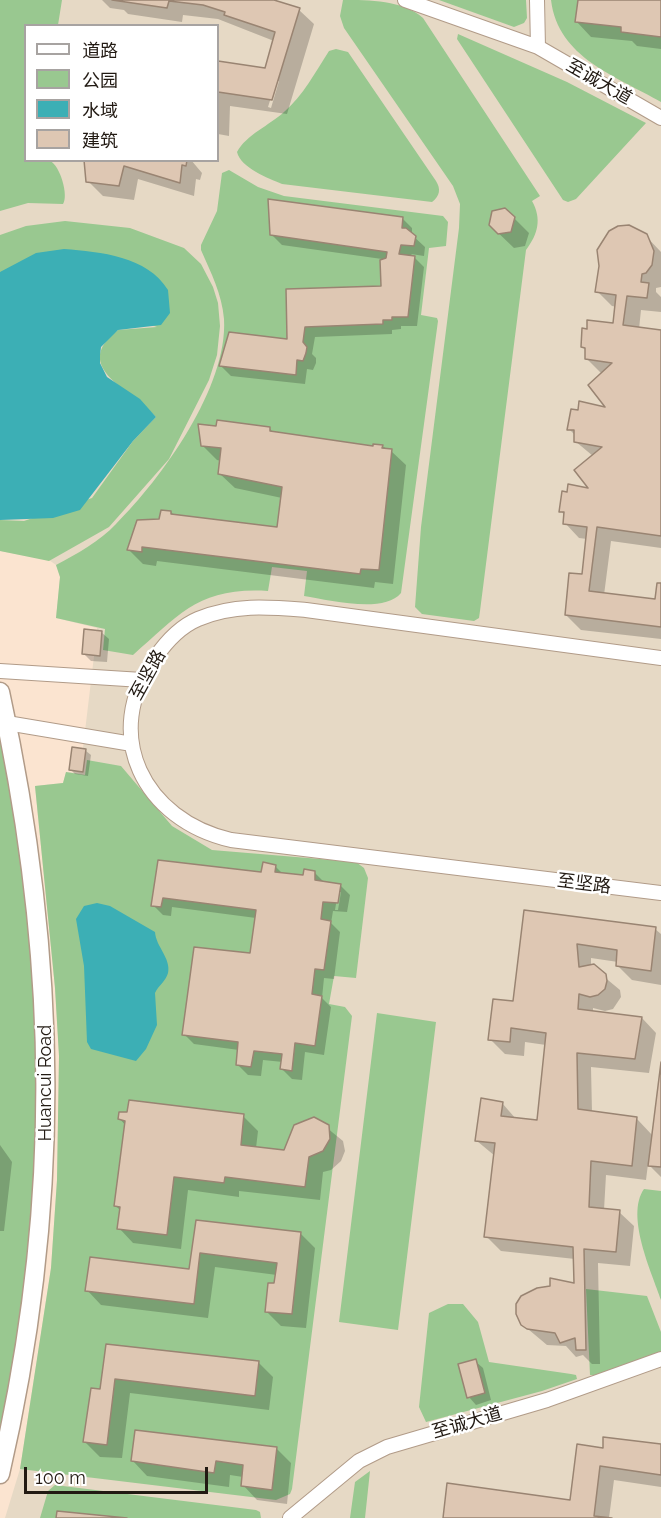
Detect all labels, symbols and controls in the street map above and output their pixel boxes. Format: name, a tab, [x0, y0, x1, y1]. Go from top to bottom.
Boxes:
legend	[24, 24, 219, 162]
text: 道路	[82, 40, 118, 61]
street label: 至诚大道	[562, 55, 636, 109]
text: 公园	[82, 70, 118, 91]
text: 水域	[82, 100, 118, 121]
text: 建筑	[82, 130, 118, 151]
street label: 至坚路	[125, 646, 171, 704]
street label: 至坚路	[556, 870, 612, 898]
street label: Huancui Road	[35, 1025, 57, 1141]
street label: 至诚大道	[429, 1403, 505, 1443]
scale bar	[27, 1455, 212, 1493]
text: 100 m	[35, 1467, 86, 1488]

